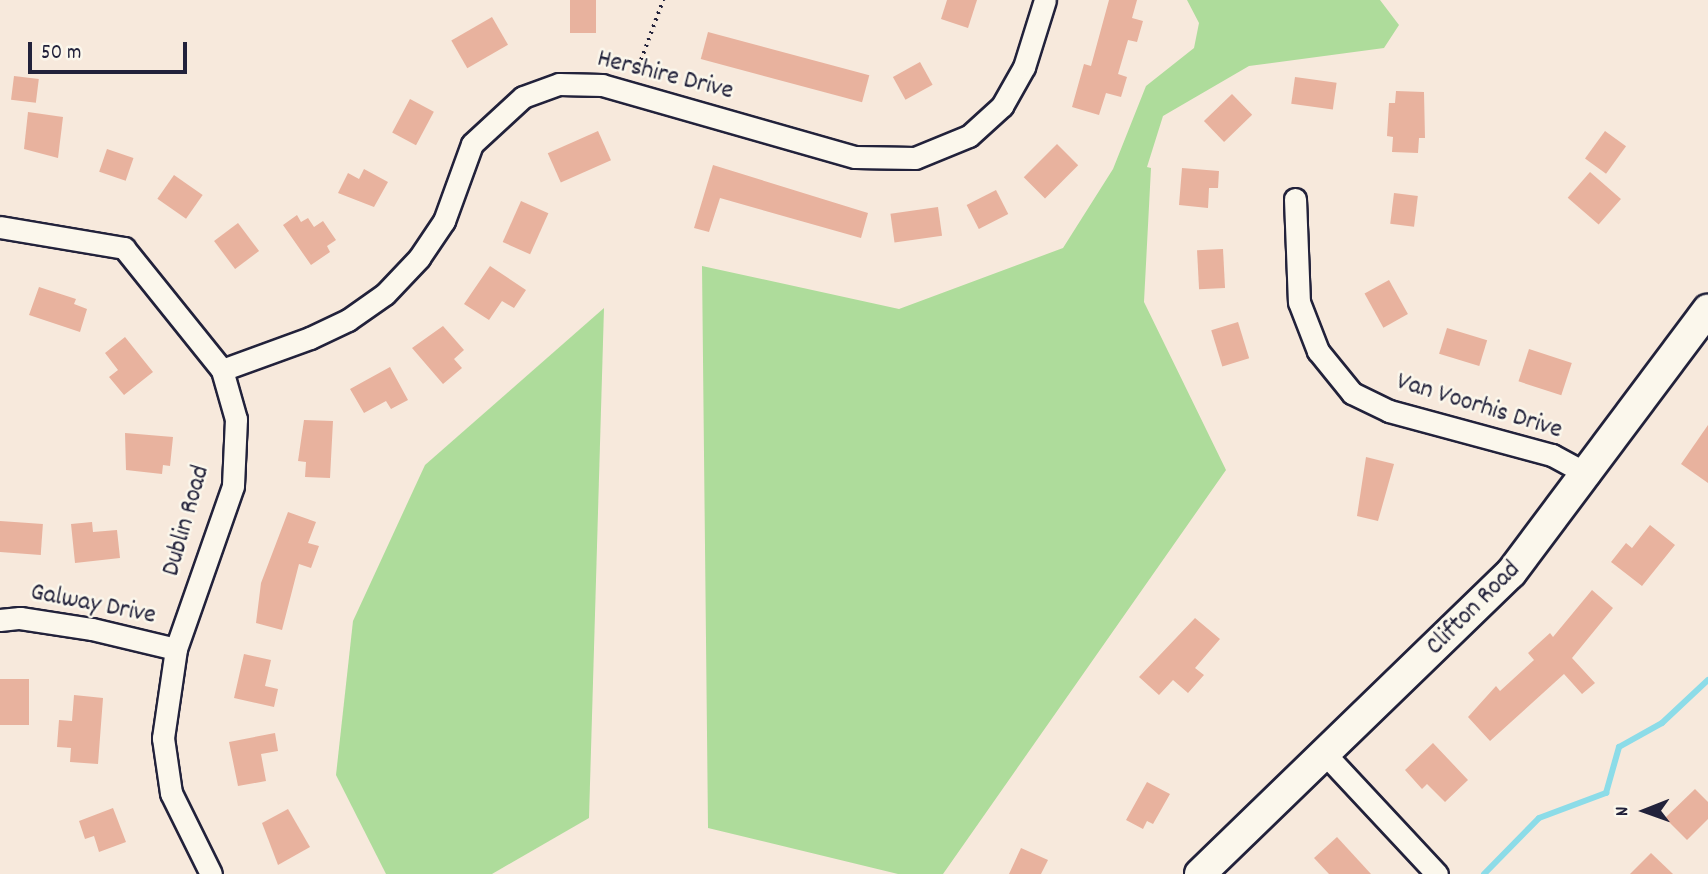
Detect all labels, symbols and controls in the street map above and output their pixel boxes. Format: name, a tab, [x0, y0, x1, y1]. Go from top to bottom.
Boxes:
scale bar	[32, 28, 191, 72]
text: 50 m	[41, 39, 81, 69]
street label: Hershire Drive	[594, 44, 736, 108]
street label: Van Voorhis Drive	[1392, 367, 1566, 447]
street label: Dublin Road	[156, 462, 218, 580]
street label: Clifton Road	[1420, 555, 1528, 663]
street label: Galway Drive	[28, 578, 158, 632]
north arrow	[1610, 776, 1680, 846]
text: N	[1610, 806, 1637, 816]

